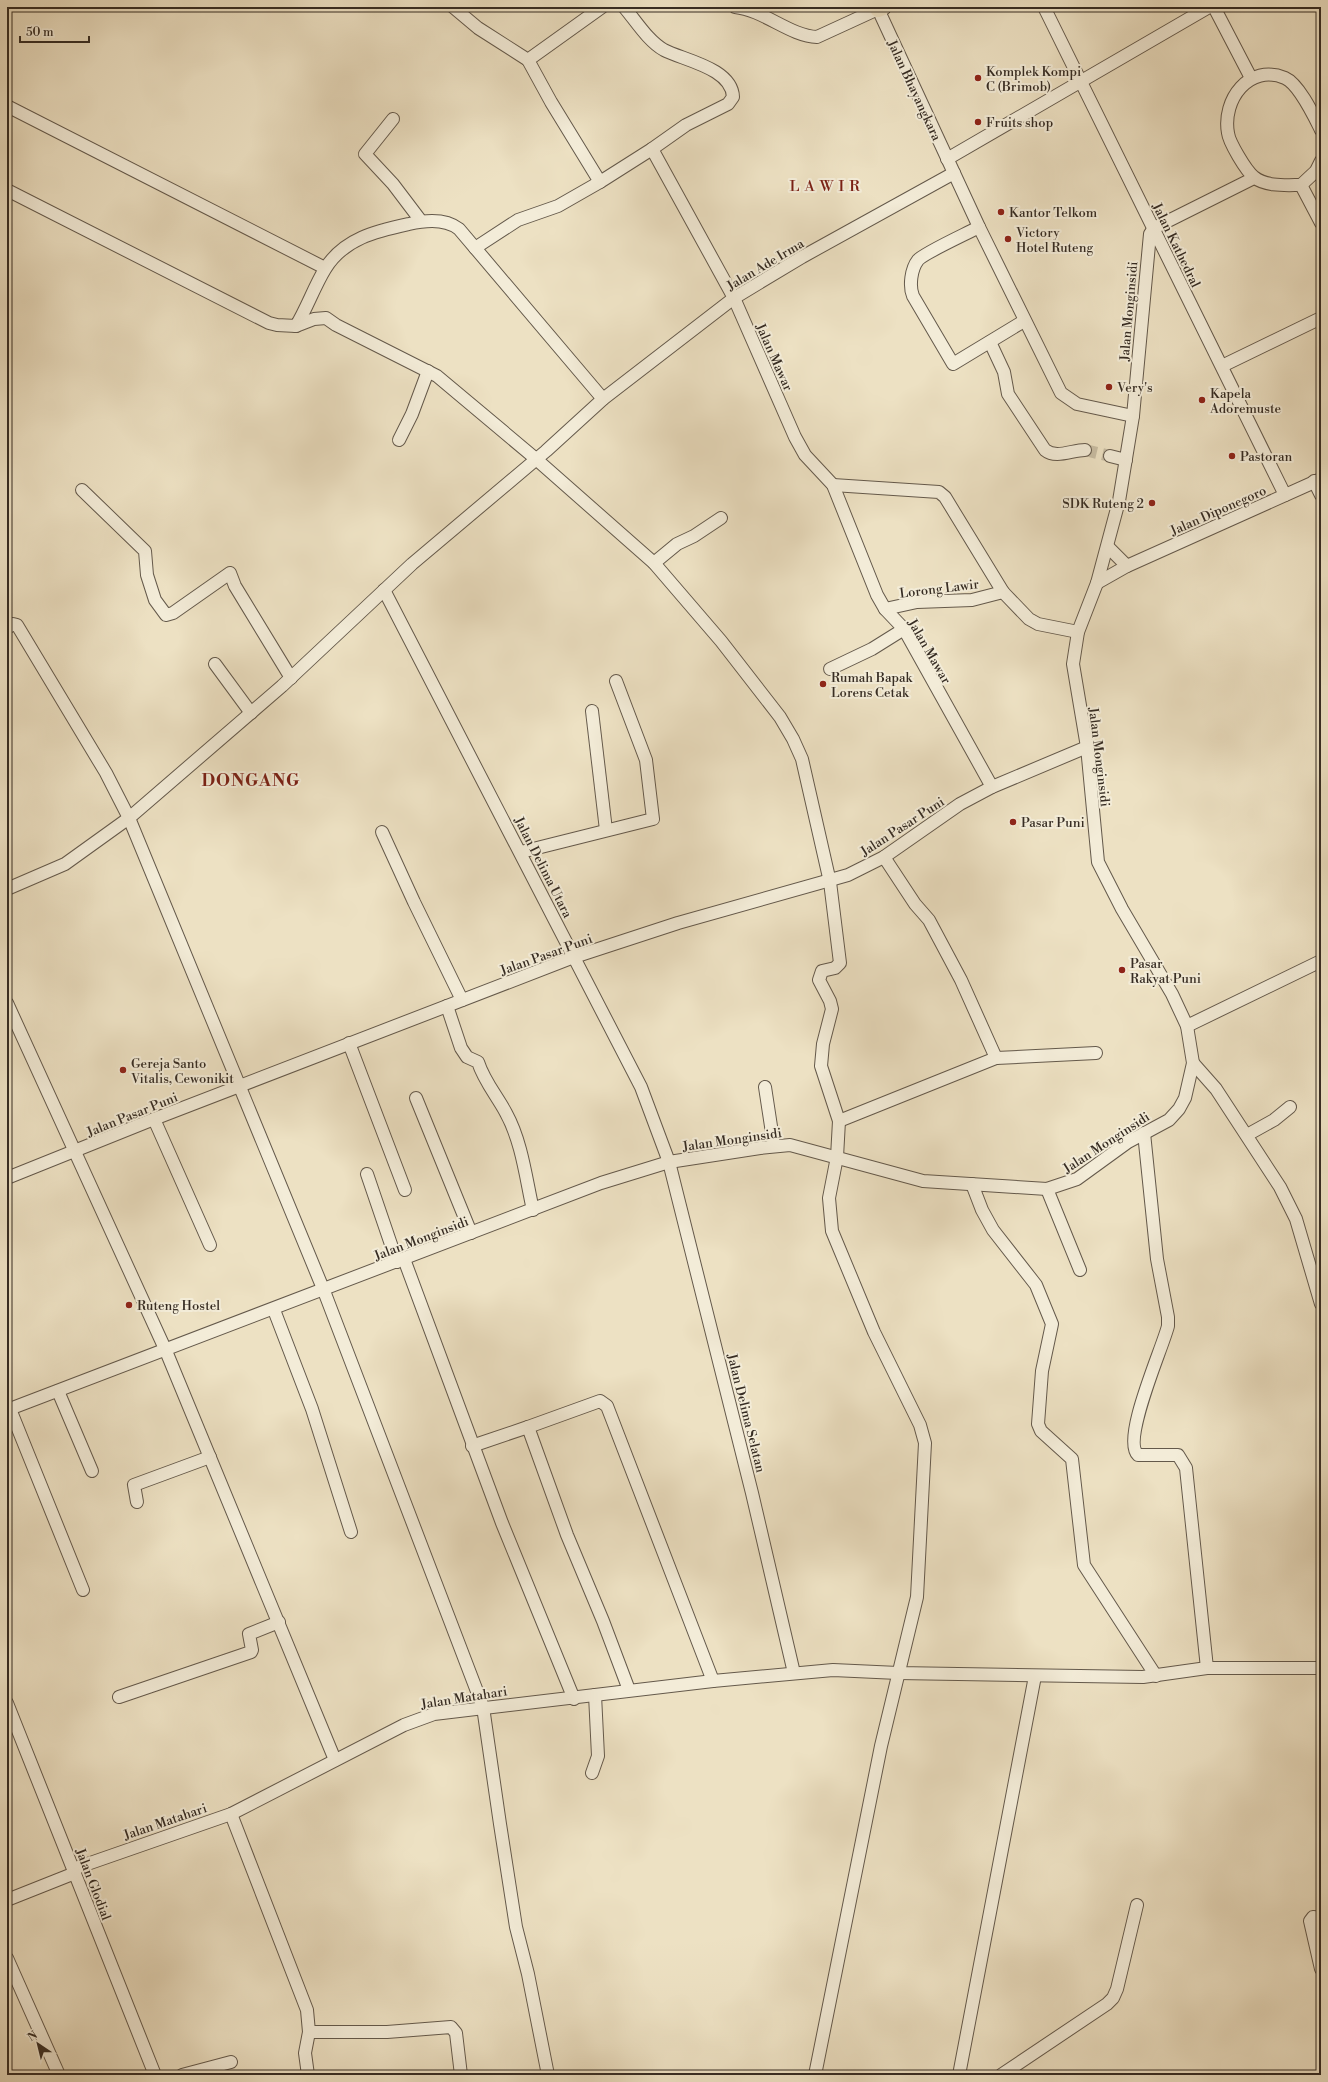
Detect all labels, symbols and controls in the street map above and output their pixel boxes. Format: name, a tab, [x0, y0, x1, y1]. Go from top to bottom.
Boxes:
scale bar	[20, 18, 89, 44]
text: 50 m	[26, 25, 54, 40]
street label: Jalan Bhayangkara	[883, 36, 945, 144]
place label: Komplek Kompi C (Brimob)	[986, 64, 1081, 95]
marker: Komplek Kompi C (Brimob)	[973, 73, 983, 83]
place label: Fruits shop	[986, 115, 1053, 131]
marker: Fruits shop	[973, 117, 983, 127]
district label: L A W I R	[789, 177, 861, 196]
street label: Jalan Kathedral	[1148, 200, 1204, 290]
place label: Kantor Telkom	[1009, 205, 1098, 221]
marker: Kantor Telkom	[996, 207, 1006, 217]
place label: Victory Hotel Ruteng	[1015, 225, 1093, 256]
marker: Victory Hotel Ruteng	[1003, 234, 1013, 244]
street label: Jalan Ade Irma	[723, 235, 807, 295]
street label: Jalan Monginsidi	[1117, 261, 1141, 363]
street label: Jalan Mawar	[752, 320, 796, 394]
place label: Very's	[1116, 380, 1153, 396]
marker: Very's	[1104, 382, 1114, 392]
place label: Kapela Adoremuste	[1209, 386, 1282, 417]
marker: Kapela Adoremuste	[1197, 395, 1207, 405]
place label: Pastoran	[1240, 449, 1292, 465]
marker: Pastoran	[1227, 451, 1237, 461]
street label: Jalan Diponegoro	[1167, 483, 1269, 540]
place label: SDK Ruteng 2	[1062, 496, 1144, 512]
marker: SDK Ruteng 2	[1147, 498, 1157, 508]
street label: Lorong Lawir	[899, 576, 980, 602]
street label: Jalan Mawar	[904, 615, 954, 687]
place label: Rumah Bapak Lorens Cetak	[831, 670, 914, 701]
marker: Rumah Bapak Lorens Cetak	[818, 679, 828, 689]
street label: Jalan Monginsidi	[1085, 706, 1113, 808]
district label: DONGANG	[202, 770, 300, 792]
street label: Jalan Pasar Puni	[857, 794, 947, 860]
street label: Jalan Delima Utara	[510, 813, 576, 921]
place label: Pasar Puni	[1021, 815, 1085, 831]
marker: Pasar Puni	[1008, 817, 1018, 827]
street label: Jalan Pasar Puni	[497, 931, 595, 979]
place label: Pasar Rakyat Puni	[1130, 956, 1201, 987]
marker: Pasar Rakyat Puni	[1117, 965, 1127, 975]
place label: Gereja Santo Vitalis, Cewonikit	[130, 1056, 234, 1087]
marker: Gereja Santo Vitalis, Cewonikit	[118, 1065, 128, 1075]
street label: Jalan Pasar Puni	[84, 1089, 180, 1141]
street label: Jalan Monginsidi	[1059, 1109, 1153, 1177]
street label: Jalan Monginsidi	[681, 1125, 783, 1155]
street label: Jalan Monginsidi	[371, 1214, 471, 1265]
place label: Ruteng Hostel	[137, 1298, 220, 1314]
marker: Ruteng Hostel	[124, 1300, 134, 1310]
street label: Jalan Delima Selatan	[723, 1351, 769, 1475]
street label: Jalan Matahari	[419, 1683, 508, 1713]
street label: Jalan Matahari	[121, 1800, 209, 1844]
street label: Jalan Glodial	[72, 1845, 114, 1923]
north arrow	[18, 2024, 58, 2064]
text: N	[25, 2028, 41, 2045]

